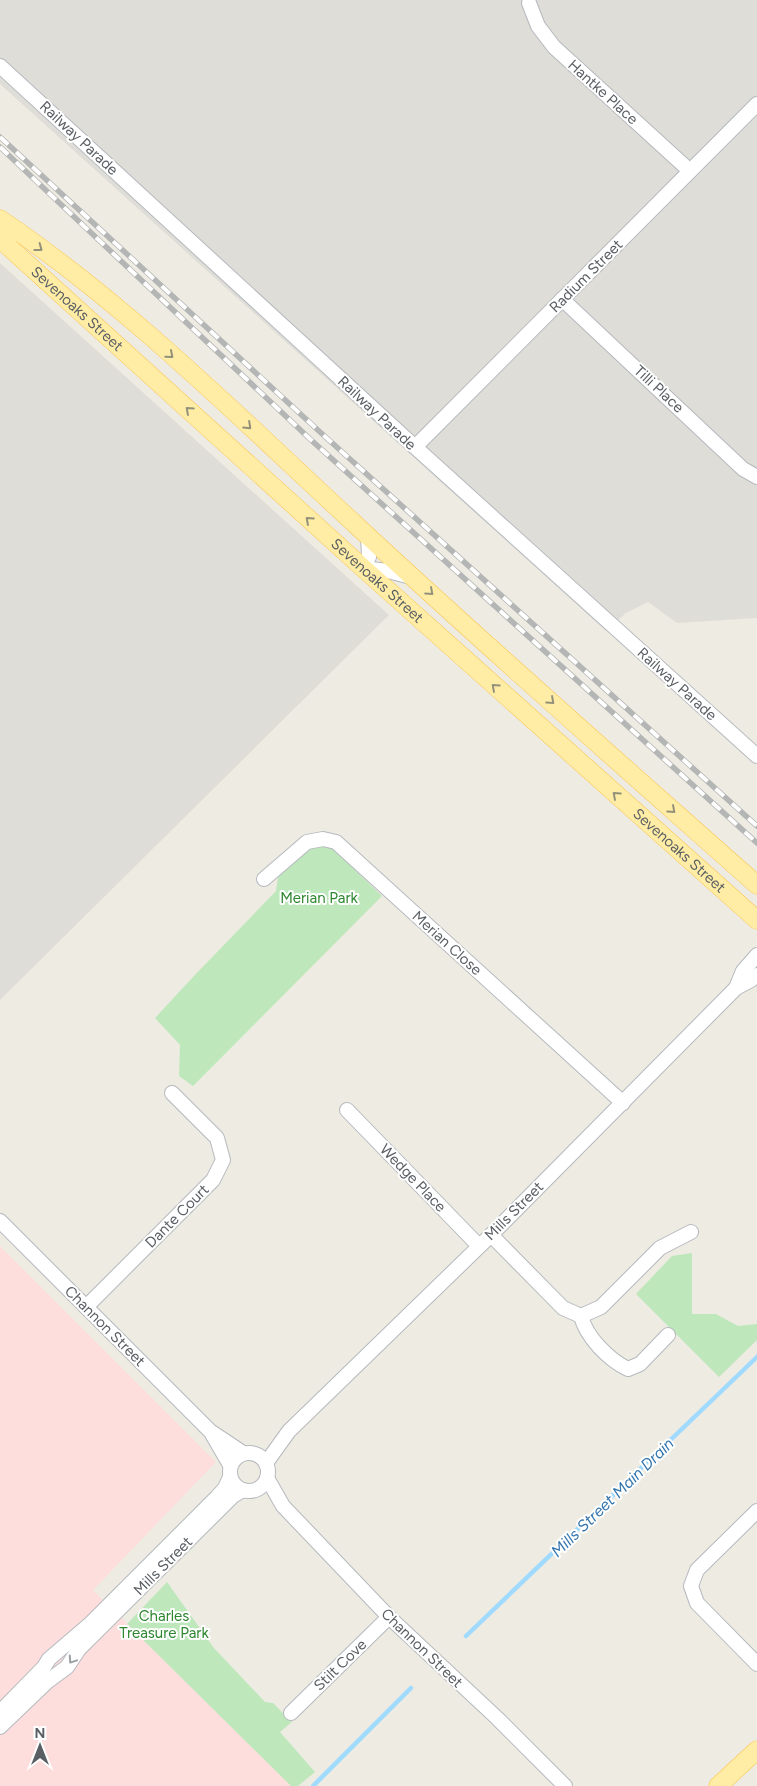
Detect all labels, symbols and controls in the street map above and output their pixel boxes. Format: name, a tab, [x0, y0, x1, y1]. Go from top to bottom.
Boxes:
street label: Hantke Place	[564, 56, 642, 128]
street label: Railway Parade	[36, 97, 122, 179]
street label: Radium Street	[546, 235, 627, 316]
one-way arrow	[33, 242, 42, 250]
street label: Sevenoaks Street	[27, 263, 127, 355]
one-way arrow	[164, 349, 173, 358]
street label: Tilli Place	[630, 361, 688, 417]
street label: Railway Parade	[334, 372, 420, 454]
one-way arrow	[185, 407, 194, 416]
one-way arrow	[243, 420, 252, 429]
one-way arrow	[305, 516, 314, 525]
street label: Sevenoaks Street	[327, 535, 427, 627]
one-way arrow	[425, 586, 434, 595]
street label: Railway Parade	[634, 644, 720, 724]
one-way arrow	[491, 683, 500, 692]
one-way arrow	[545, 695, 554, 704]
one-way arrow	[613, 792, 622, 801]
one-way arrow	[667, 804, 676, 813]
street label: Sevenoaks Street	[629, 805, 729, 897]
park label: Merian Park	[280, 889, 359, 907]
street label: Merian Close	[409, 907, 485, 979]
street label: Wedge Place	[376, 1140, 450, 1216]
street label: Mills Street	[481, 1178, 547, 1244]
street label: Dante Court	[141, 1180, 213, 1252]
street label: Channon Street	[61, 1282, 149, 1370]
water label: Mills Street Main Drain	[547, 1434, 678, 1561]
street label: Mills Street	[130, 1533, 196, 1599]
street label: Channon Street	[377, 1605, 467, 1692]
park label: Charles Treasure Park	[119, 1607, 209, 1642]
street label: Stilt Cove	[310, 1636, 370, 1694]
one-way arrow	[69, 1654, 78, 1664]
north arrow	[15, 1721, 65, 1771]
text: N	[35, 1725, 45, 1742]

